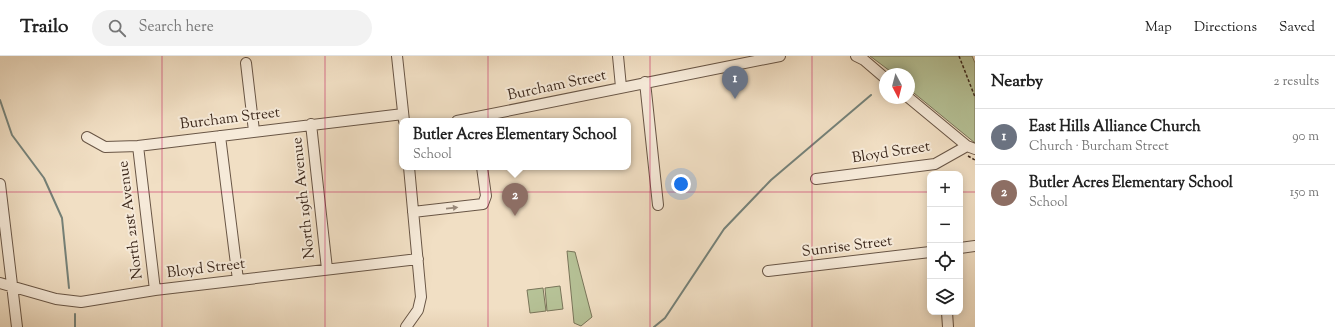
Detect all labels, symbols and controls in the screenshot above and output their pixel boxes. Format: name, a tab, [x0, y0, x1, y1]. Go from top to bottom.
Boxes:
search box	[92, 10, 372, 46]
text: Trailo	[20, 14, 68, 41]
icon: search	[106, 17, 128, 39]
text: Search here	[138, 17, 214, 38]
text: Map	[1145, 18, 1172, 38]
text: Directions	[1194, 18, 1257, 38]
text: Saved	[1279, 18, 1315, 38]
street label: Burcham Street	[506, 65, 608, 107]
pin: 1	[722, 66, 748, 99]
north arrow	[879, 68, 915, 104]
text: Nearby	[991, 70, 1043, 94]
text: 2 results	[1274, 73, 1319, 91]
street label: Burcham Street	[179, 102, 281, 136]
text: East Hills Alliance Church	[1029, 117, 1201, 138]
popup	[399, 118, 631, 170]
text: Butler Acres Elementary School	[413, 125, 617, 146]
text: 1	[1002, 128, 1006, 146]
text: 90 m	[1292, 128, 1319, 146]
street label: North 19th Avenue	[287, 136, 321, 260]
street label: Bloyd Street	[850, 136, 932, 170]
text: Church · Burcham Street	[1029, 138, 1169, 156]
text: School	[413, 146, 452, 164]
street label: North 21st Avenue	[113, 160, 149, 280]
map controls	[927, 171, 963, 315]
button: +	[927, 171, 963, 207]
text: Butler Acres Elementary School	[1029, 173, 1233, 194]
your location	[671, 174, 691, 194]
pin: 2	[502, 183, 528, 216]
text: 2	[1001, 184, 1007, 202]
text: 150 m	[1290, 184, 1319, 202]
text: School	[1029, 194, 1068, 212]
one-way arrow	[446, 205, 458, 211]
button: −	[927, 207, 963, 243]
street label: Sunrise Street	[801, 231, 893, 263]
button: locate	[927, 243, 963, 279]
street label: Bloyd Street	[166, 254, 246, 284]
button: layers	[927, 279, 963, 315]

